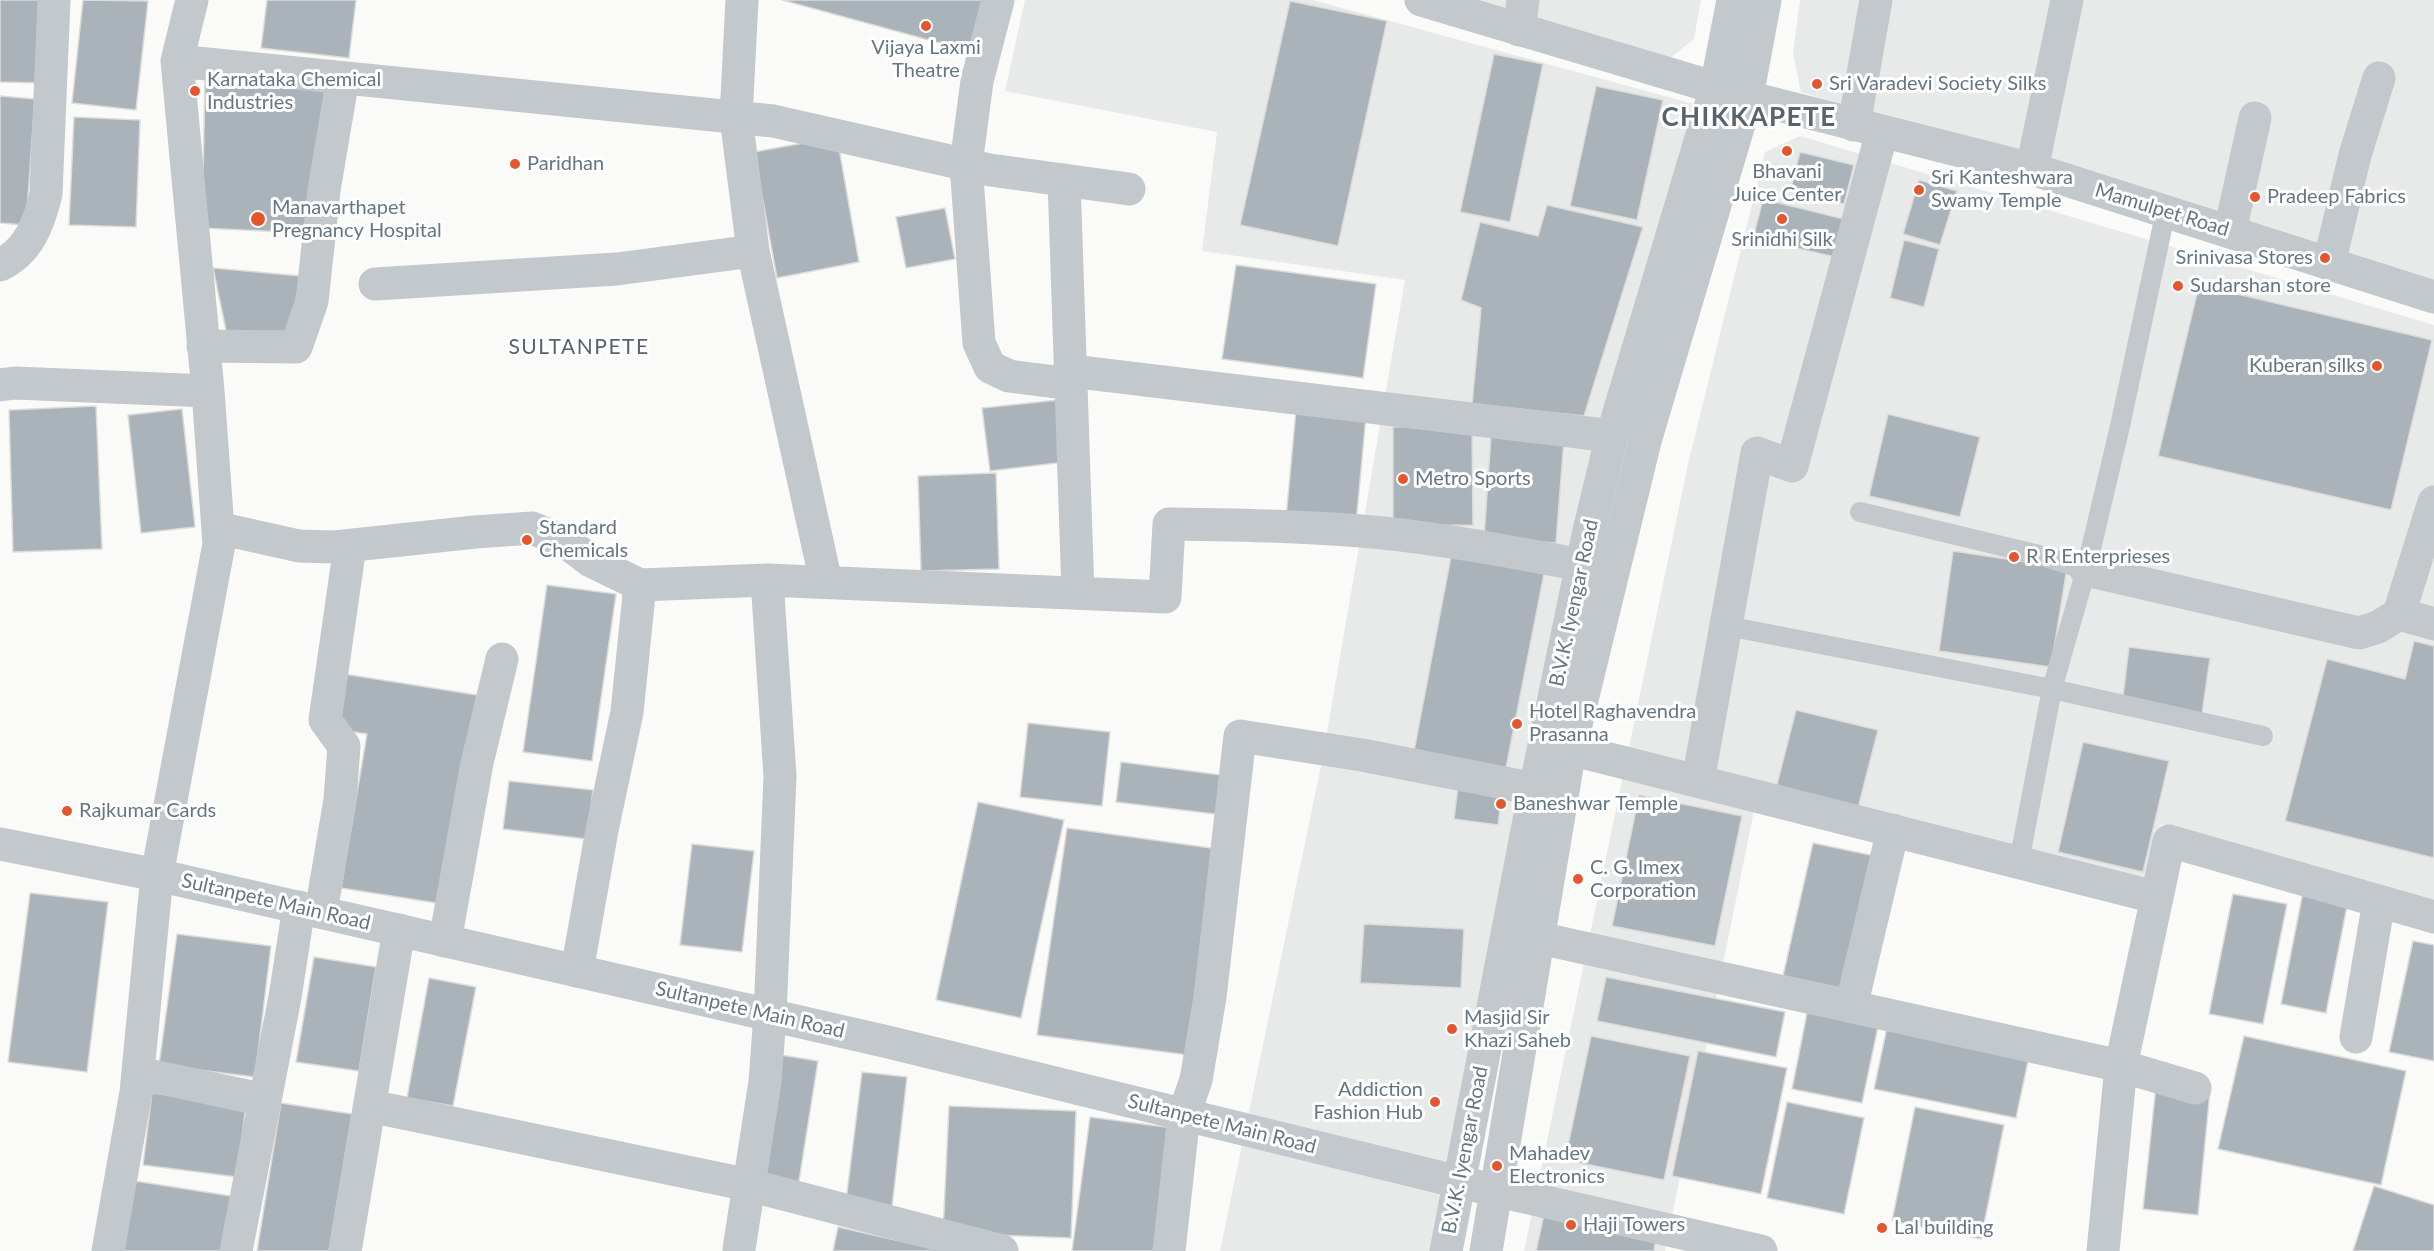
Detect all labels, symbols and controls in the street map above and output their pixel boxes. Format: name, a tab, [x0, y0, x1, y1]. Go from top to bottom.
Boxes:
marker: Vijaya Laxmi Theatre	[919, 19, 933, 33]
place label: Vijaya Laxmi Theatre	[871, 36, 981, 83]
place label: Karnataka Chemical Industries	[207, 68, 381, 115]
place label: Sri Varadevi Society Silks	[1829, 72, 2046, 96]
marker: Sri Varadevi Society Silks	[1810, 77, 1824, 91]
marker: Karnataka Chemical Industries	[188, 84, 202, 98]
district label: CHIKKAPETE	[1661, 102, 1837, 134]
marker: Bhavani Juice Center	[1780, 144, 1794, 158]
place label: Paridhan	[527, 152, 604, 176]
marker: Paridhan	[508, 157, 522, 171]
place label: Bhavani Juice Center	[1733, 160, 1841, 207]
place label: Sri Kanteshwara Swamy Temple	[1931, 166, 2073, 213]
street label: Mamulpet Road	[2092, 178, 2232, 242]
marker: Sri Kanteshwara Swamy Temple	[1912, 183, 1926, 197]
place label: Pradeep Fabrics	[2267, 185, 2406, 209]
marker: Pradeep Fabrics	[2248, 190, 2262, 204]
place label: Manavarthapet Pregnancy Hospital	[272, 196, 442, 243]
marker: Manavarthapet Pregnancy Hospital	[249, 210, 267, 228]
marker: Srinidhi Silk	[1775, 212, 1789, 226]
place label: Srinidhi Silk	[1731, 228, 1833, 252]
place label: Srinivasa Stores	[2176, 246, 2313, 270]
marker: Srinivasa Stores	[2318, 251, 2332, 265]
place label: Sudarshan store	[2190, 274, 2331, 298]
marker: Sudarshan store	[2171, 279, 2185, 293]
district label: SULTANPETE	[508, 334, 650, 360]
place label: Kuberan silks	[2249, 354, 2365, 378]
marker: Kuberan silks	[2370, 359, 2384, 373]
place label: Metro Sports	[1415, 467, 1531, 491]
marker: Metro Sports	[1396, 472, 1410, 486]
place label: Standard Chemicals	[539, 516, 628, 563]
street label: B.V.K. Iyengar Road	[1545, 517, 1603, 689]
marker: Standard Chemicals	[520, 533, 534, 547]
place label: R R Enterprieses	[2026, 545, 2170, 569]
marker: R R Enterprieses	[2007, 550, 2021, 564]
place label: Hotel Raghavendra Prasanna	[1529, 700, 1696, 747]
marker: Hotel Raghavendra Prasanna	[1510, 717, 1524, 731]
place label: Baneshwar Temple	[1513, 792, 1678, 816]
marker: Baneshwar Temple	[1494, 797, 1508, 811]
place label: Rajkumar Cards	[79, 799, 216, 823]
marker: Rajkumar Cards	[60, 804, 74, 818]
place label: C. G. Imex Corporation	[1590, 856, 1696, 903]
street label: Sultanpete Main Road	[179, 869, 373, 935]
marker: C. G. Imex Corporation	[1571, 872, 1585, 886]
street label: Sultanpete Main Road	[653, 977, 847, 1043]
place label: Masjid Sir Khazi Saheb	[1464, 1006, 1571, 1053]
marker: Masjid Sir Khazi Saheb	[1445, 1022, 1459, 1036]
street label: B.V.K. Iyengar Road	[1437, 1064, 1493, 1236]
place label: Addiction Fashion Hub	[1313, 1078, 1423, 1125]
street label: Sultanpete Main Road	[1125, 1089, 1319, 1159]
marker: Addiction Fashion Hub	[1428, 1095, 1442, 1109]
place label: Mahadev Electronics	[1509, 1142, 1605, 1189]
marker: Mahadev Electronics	[1490, 1159, 1504, 1173]
place label: Haji Towers	[1583, 1213, 1685, 1237]
place label: Lal building	[1894, 1216, 1993, 1240]
marker: Haji Towers	[1564, 1218, 1578, 1232]
marker: Lal building	[1875, 1221, 1889, 1235]

